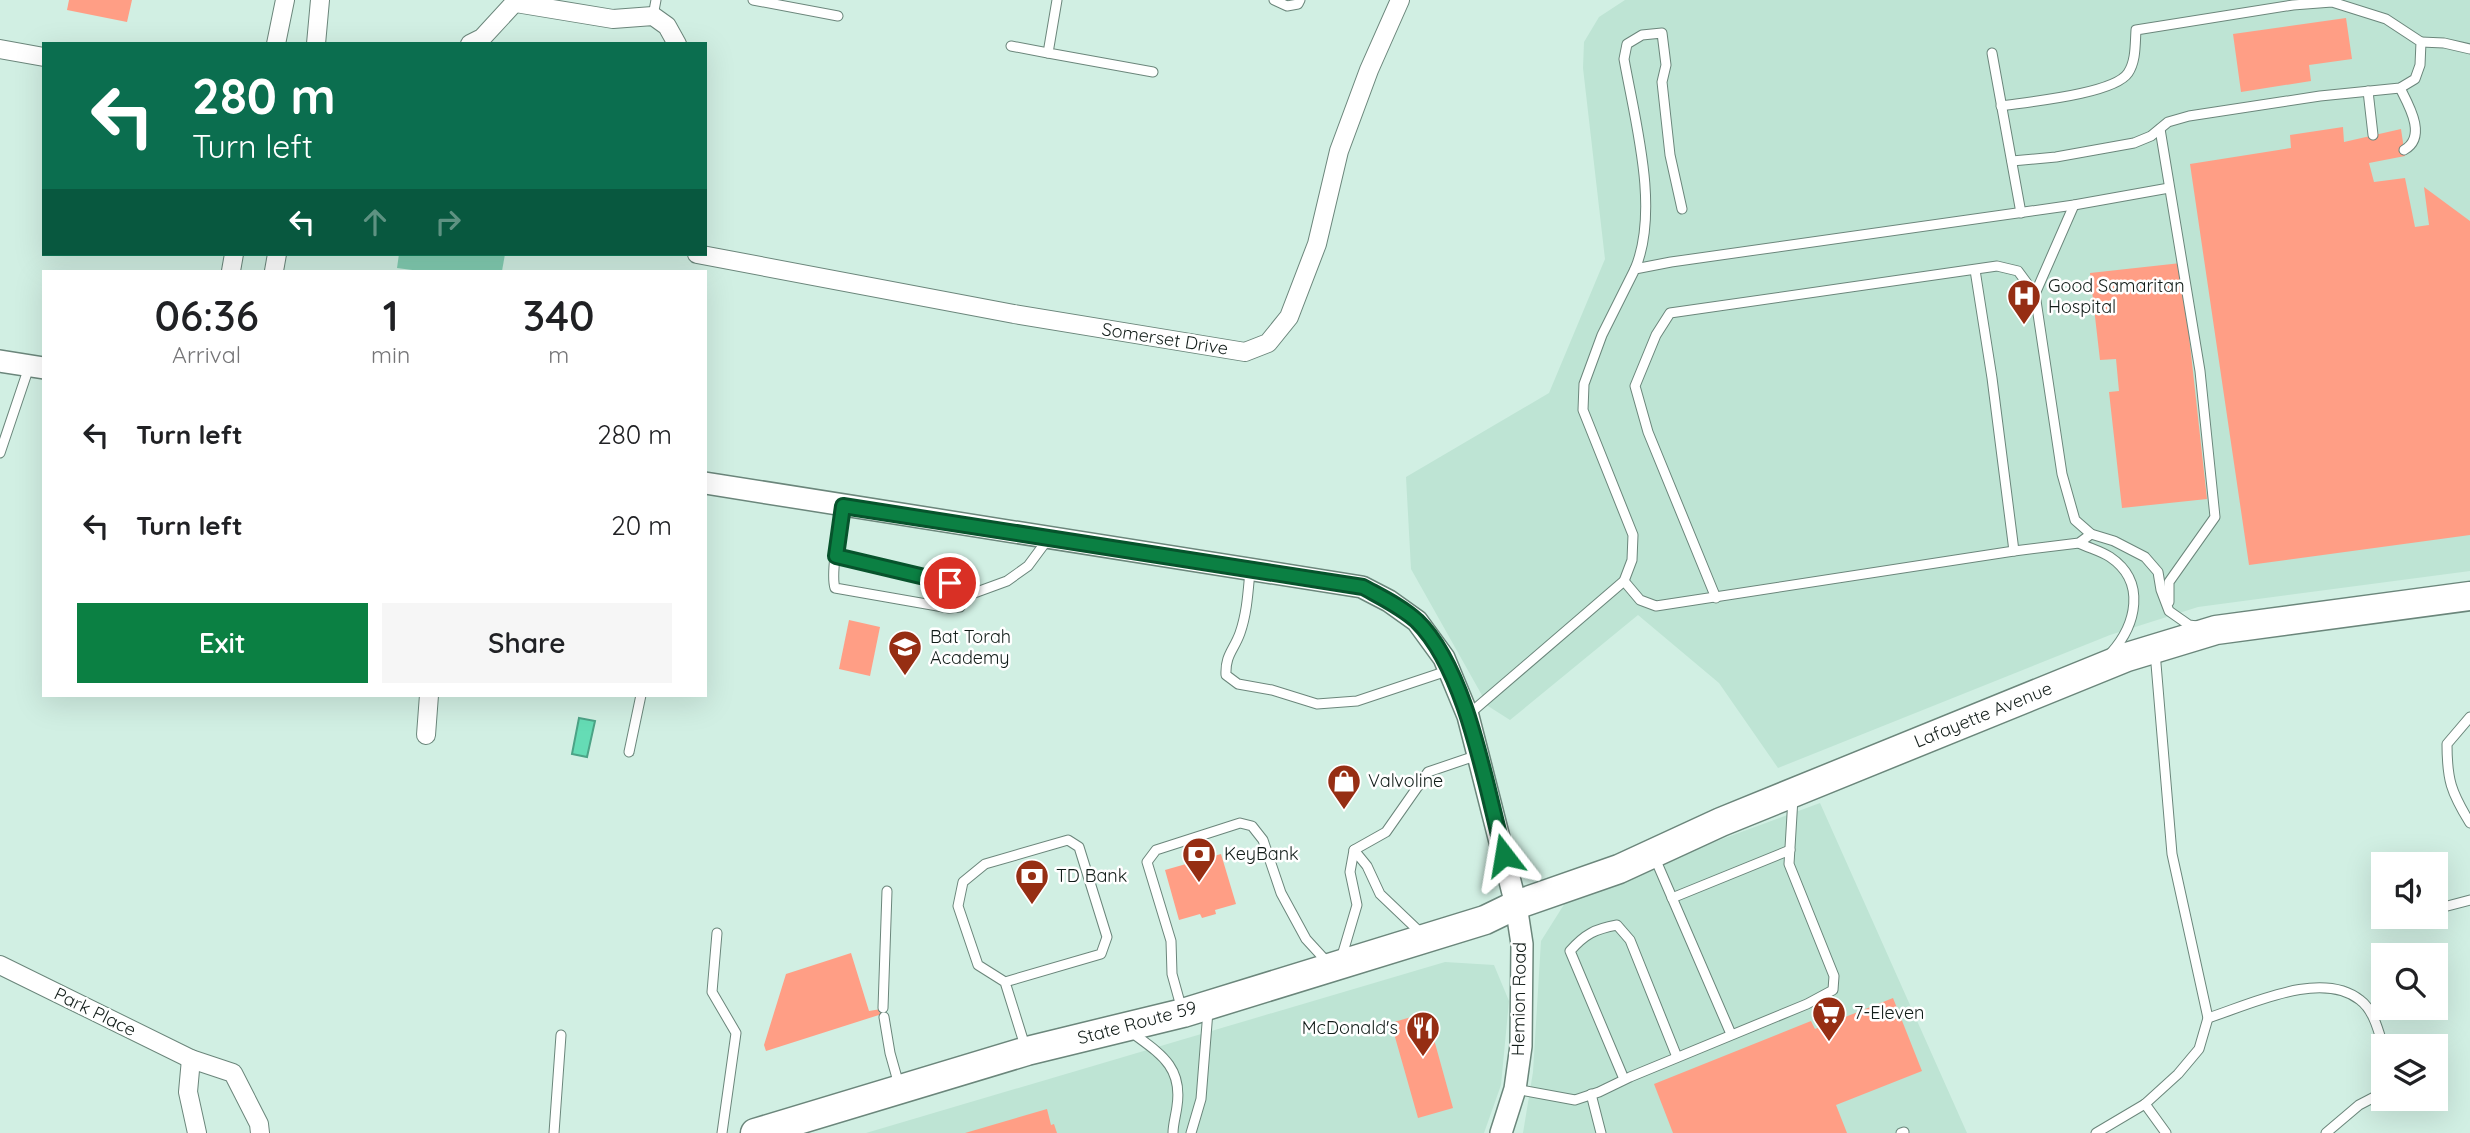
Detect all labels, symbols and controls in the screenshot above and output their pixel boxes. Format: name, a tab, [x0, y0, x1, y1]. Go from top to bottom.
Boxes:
text: 280 m	[192, 65, 336, 126]
icon: left	[77, 70, 168, 161]
text: Turn left	[192, 126, 313, 166]
icon: left	[283, 203, 321, 241]
icon: ahead	[356, 203, 394, 241]
icon: right	[429, 203, 467, 241]
place label: Good Samaritan Hospital	[2048, 274, 2185, 318]
hospital icon: Good Samaritan Hospital	[2005, 277, 2043, 326]
text: 06:36	[154, 289, 259, 342]
text: 1	[383, 289, 399, 342]
text: 340	[523, 289, 595, 342]
street label: Somerset Drive	[1100, 317, 1230, 360]
text: Arrival	[172, 340, 241, 369]
text: min	[371, 340, 410, 369]
text: m	[548, 340, 569, 369]
icon: left	[77, 416, 115, 454]
text: Turn left	[136, 418, 243, 451]
text: 280 m	[597, 418, 672, 451]
icon: left	[77, 507, 115, 545]
text: Turn left	[136, 509, 243, 542]
text: 20 m	[611, 509, 672, 542]
pin	[920, 553, 980, 613]
icon: arrive	[931, 564, 969, 602]
button: Exit	[77, 603, 368, 683]
button: Share	[382, 603, 672, 683]
place label: Bat Torah Academy	[930, 625, 1011, 669]
school or university icon: Bat Torah Academy	[886, 628, 924, 677]
street label: Lafayette Avenue	[1910, 676, 2055, 753]
shop icon: Valvoline	[1325, 762, 1363, 811]
place label: Valvoline	[1368, 769, 1443, 792]
position arrow	[1467, 818, 1541, 892]
bank icon: KeyBank	[1180, 835, 1218, 884]
place label: KeyBank	[1224, 842, 1299, 865]
map controls	[2371, 852, 2448, 1111]
button: sound	[2371, 852, 2448, 929]
bank icon: TD Bank	[1013, 857, 1051, 906]
place label: TD Bank	[1056, 864, 1127, 887]
street label: Hemion Road	[1506, 942, 1531, 1056]
button: search	[2371, 943, 2448, 1020]
street label: Park Place	[50, 982, 140, 1041]
supermarket icon: 7-Eleven	[1810, 994, 1848, 1043]
street label: State Route 59	[1075, 996, 1199, 1049]
place label: 7-Eleven	[1854, 1001, 1925, 1024]
restaurant icon: McDonald's	[1404, 1009, 1442, 1058]
place label: McDonald's	[1302, 1016, 1398, 1039]
button: layers	[2371, 1034, 2448, 1111]

